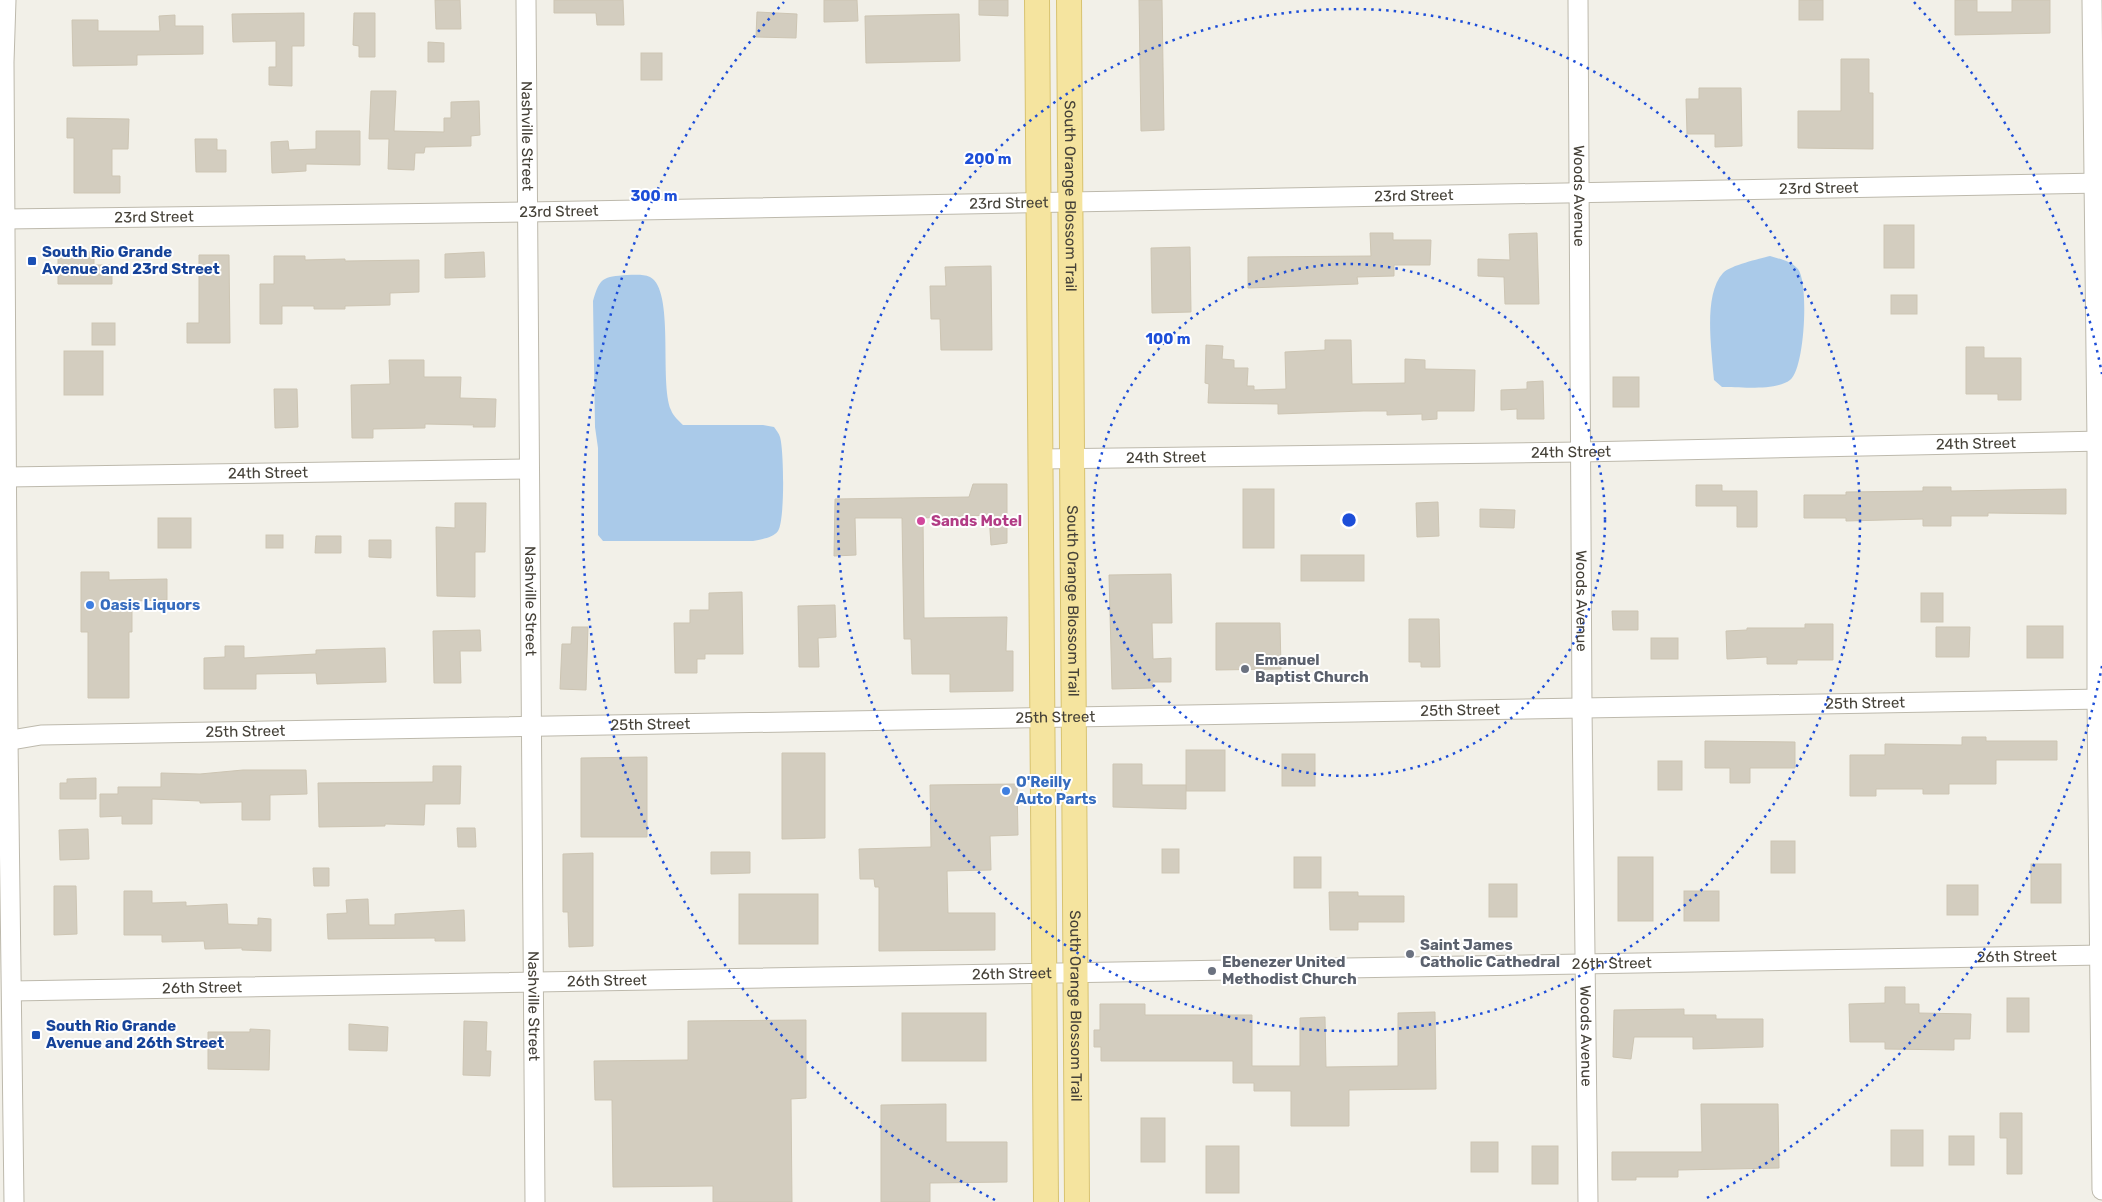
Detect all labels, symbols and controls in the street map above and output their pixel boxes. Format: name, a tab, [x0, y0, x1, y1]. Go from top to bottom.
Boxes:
street label: Nashville Street	[518, 81, 536, 191]
street label: South Orange Blossom Trail	[1061, 100, 1080, 292]
street label: Woods Avenue	[1570, 145, 1588, 247]
text: 200 m	[964, 150, 1012, 168]
street label: 23rd Street	[1779, 178, 1859, 198]
street label: 23rd Street	[1374, 186, 1454, 205]
text: 300 m	[630, 187, 678, 205]
street label: 23rd Street	[969, 193, 1049, 213]
street label: 23rd Street	[519, 202, 599, 221]
street label: 23rd Street	[114, 207, 194, 227]
place label: South Rio Grande Avenue and 23rd Street	[42, 243, 220, 278]
marker: South Rio Grande Avenue and 23rd Street	[26, 255, 38, 267]
text: 100 m	[1146, 330, 1190, 348]
street label: 24th Street	[1936, 434, 2016, 454]
street label: 24th Street	[1531, 442, 1611, 462]
street label: 24th Street	[1126, 448, 1206, 467]
street label: 24th Street	[228, 463, 308, 483]
street label: South Orange Blossom Trail	[1063, 505, 1083, 697]
centre of rings	[1340, 511, 1358, 529]
place label: Sands Motel	[931, 512, 1022, 530]
marker: Sands Motel	[915, 515, 927, 527]
street label: Nashville Street	[521, 546, 540, 656]
street label: Woods Avenue	[1572, 550, 1591, 652]
place label: Oasis Liquors	[100, 596, 200, 614]
marker: Oasis Liquors	[84, 599, 96, 611]
place label: Emanuel Baptist Church	[1255, 651, 1369, 686]
marker: Emanuel Baptist Church	[1239, 663, 1251, 675]
street label: 25th Street	[1825, 693, 1905, 713]
street label: 25th Street	[1420, 701, 1500, 720]
street label: 25th Street	[1015, 708, 1095, 727]
street label: 25th Street	[610, 715, 691, 734]
street label: 25th Street	[205, 722, 286, 741]
place label: O'Reilly Auto Parts	[1016, 773, 1097, 808]
marker: O'Reilly Auto Parts	[1000, 785, 1012, 797]
street label: South Orange Blossom Trail	[1066, 910, 1085, 1102]
place label: Saint James Catholic Cathedral	[1420, 936, 1560, 971]
street label: 26th Street	[1977, 947, 2057, 966]
marker: Saint James Catholic Cathedral	[1404, 948, 1416, 960]
street label: Nashville Street	[524, 951, 543, 1061]
place label: Ebenezer United Methodist Church	[1222, 953, 1357, 988]
street label: 26th Street	[1572, 954, 1652, 973]
street label: 26th Street	[972, 964, 1052, 983]
marker: Ebenezer United Methodist Church	[1206, 965, 1218, 977]
street label: 26th Street	[567, 971, 647, 990]
street label: 26th Street	[162, 978, 242, 997]
street label: Woods Avenue	[1576, 985, 1596, 1087]
place label: South Rio Grande Avenue and 26th Street	[46, 1017, 224, 1052]
marker: South Rio Grande Avenue and 26th Street	[30, 1029, 42, 1041]

